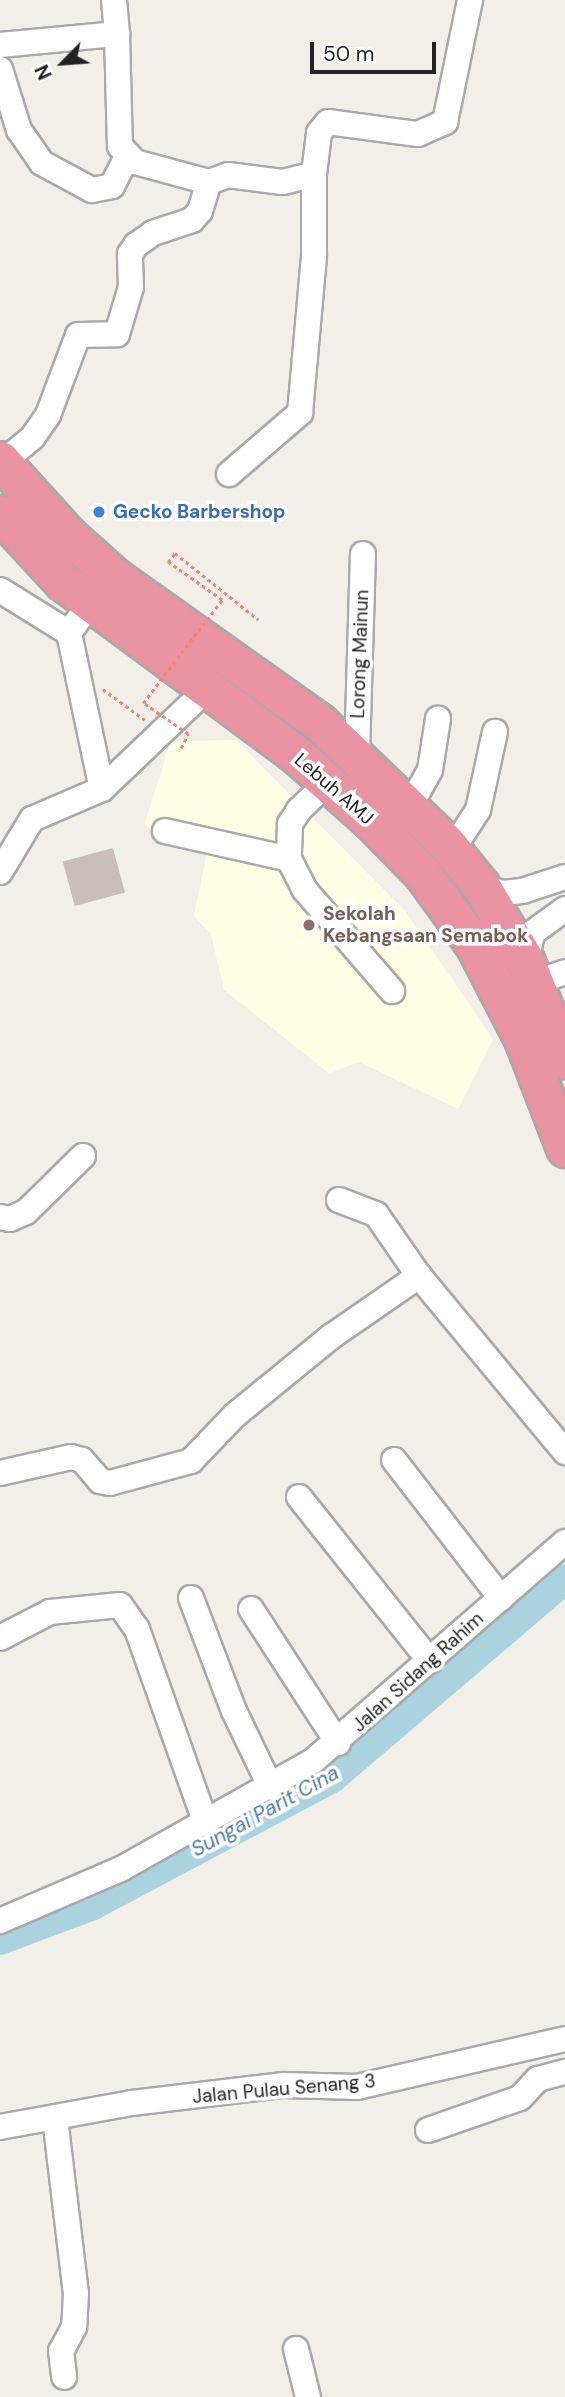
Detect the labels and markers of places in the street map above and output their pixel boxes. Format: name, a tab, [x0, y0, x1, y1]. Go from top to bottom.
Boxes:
place label: Gecko Barbershop	[113, 501, 286, 523]
marker: Gecko Barbershop	[91, 504, 107, 520]
place label: Sekolah Kebangsaan Semabok	[323, 903, 528, 947]
marker: Sekolah Kebangsaan Semabok	[301, 917, 317, 933]

